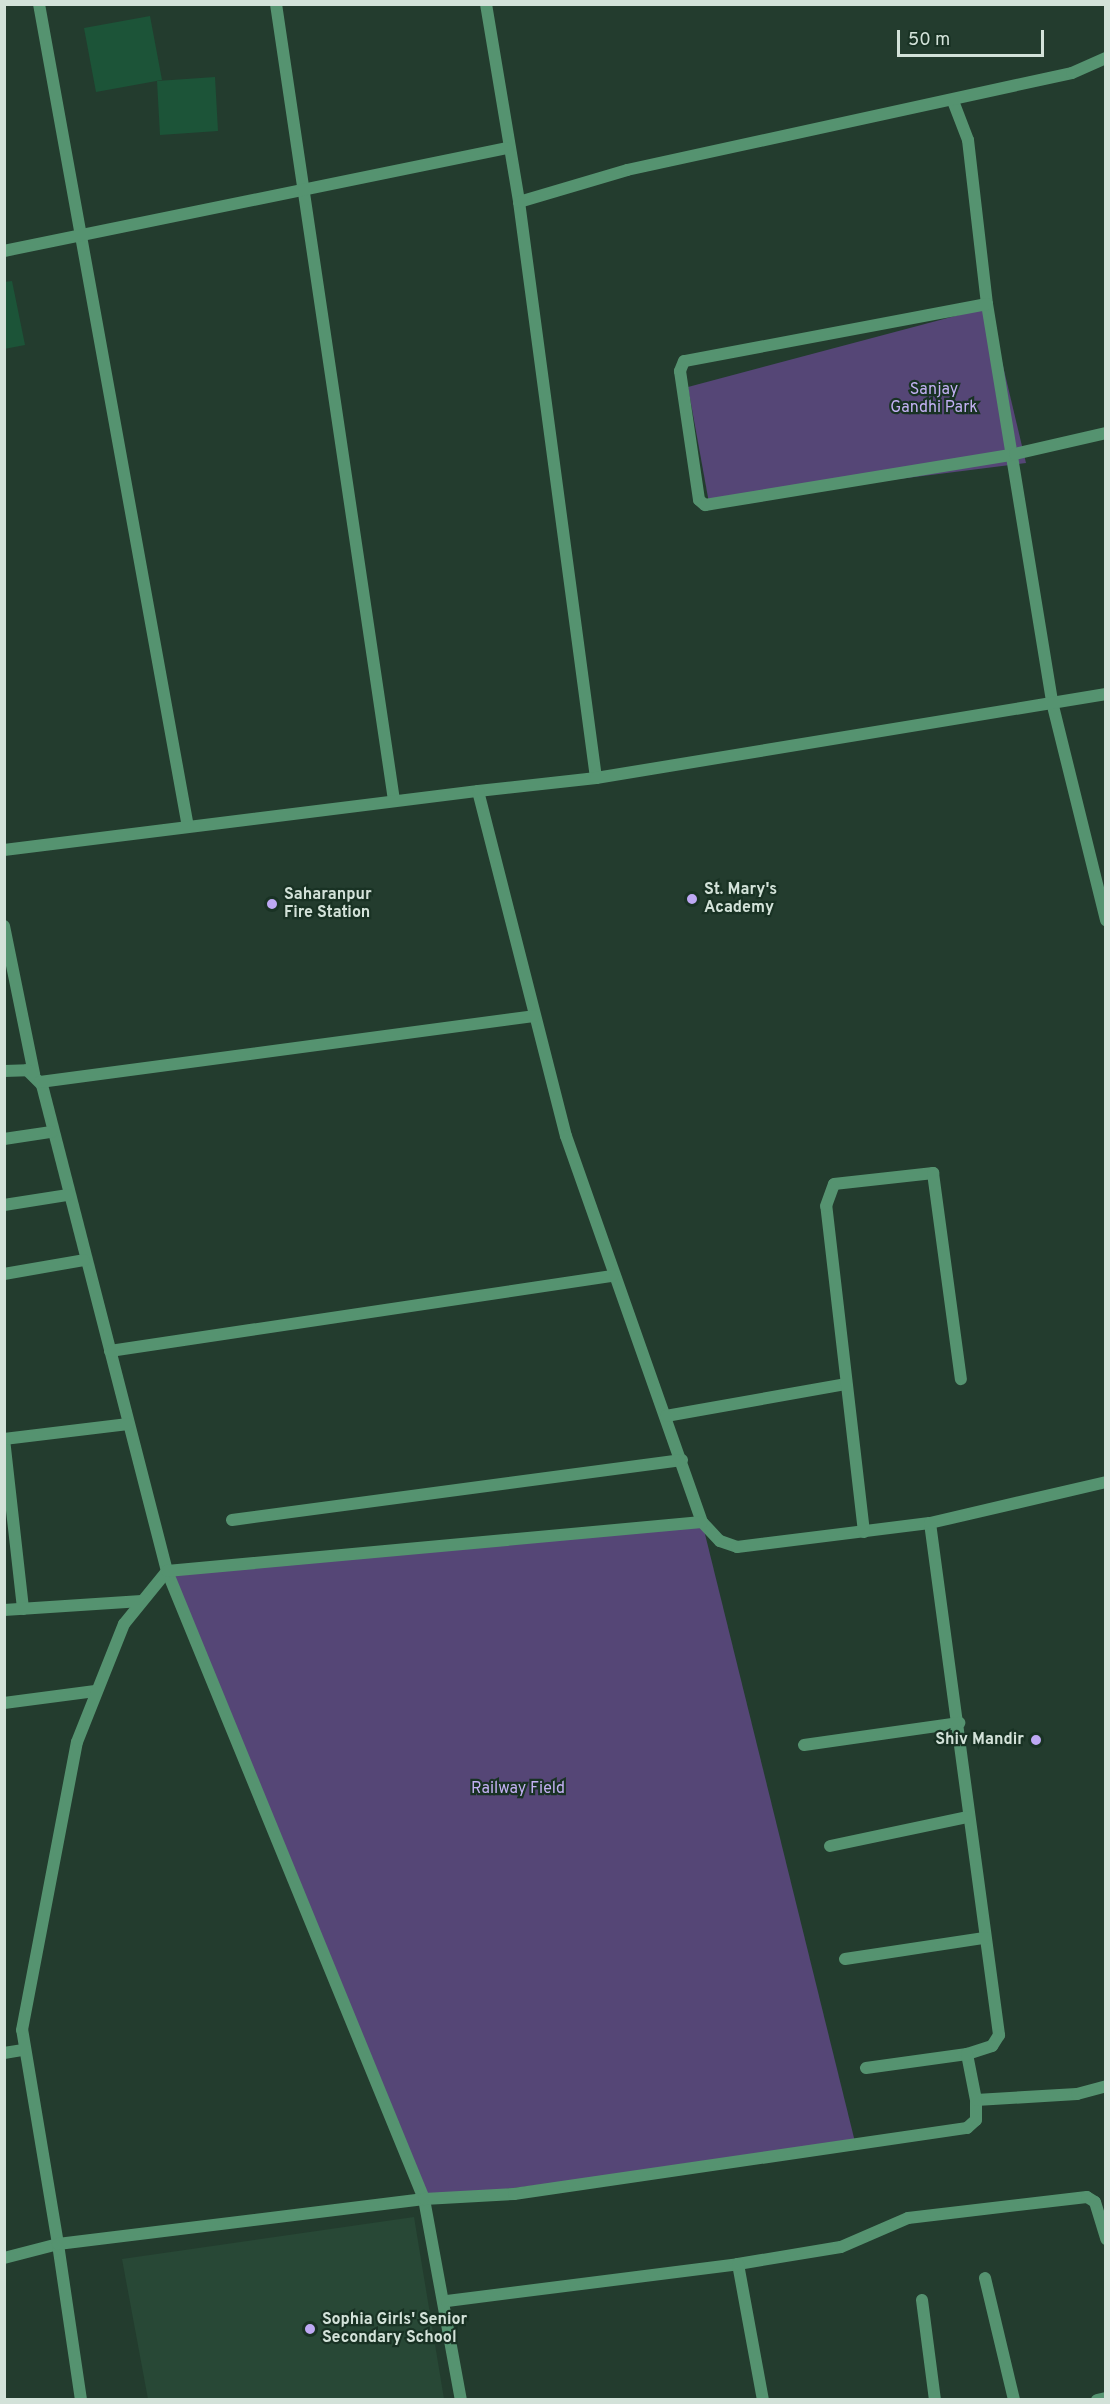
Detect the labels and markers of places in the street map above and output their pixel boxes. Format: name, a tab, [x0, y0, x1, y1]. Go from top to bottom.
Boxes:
place label: St. Mary's Academy	[704, 880, 777, 918]
place label: Saharanpur Fire Station	[284, 885, 372, 923]
marker: St. Mary's Academy	[685, 892, 699, 906]
marker: Saharanpur Fire Station	[265, 897, 279, 911]
place label: Shiv Mandir	[935, 1730, 1024, 1750]
marker: Shiv Mandir	[1029, 1733, 1043, 1747]
place label: Sophia Girls' Senior Secondary School	[322, 2310, 467, 2348]
marker: Sophia Girls' Senior Secondary School	[303, 2322, 317, 2336]

